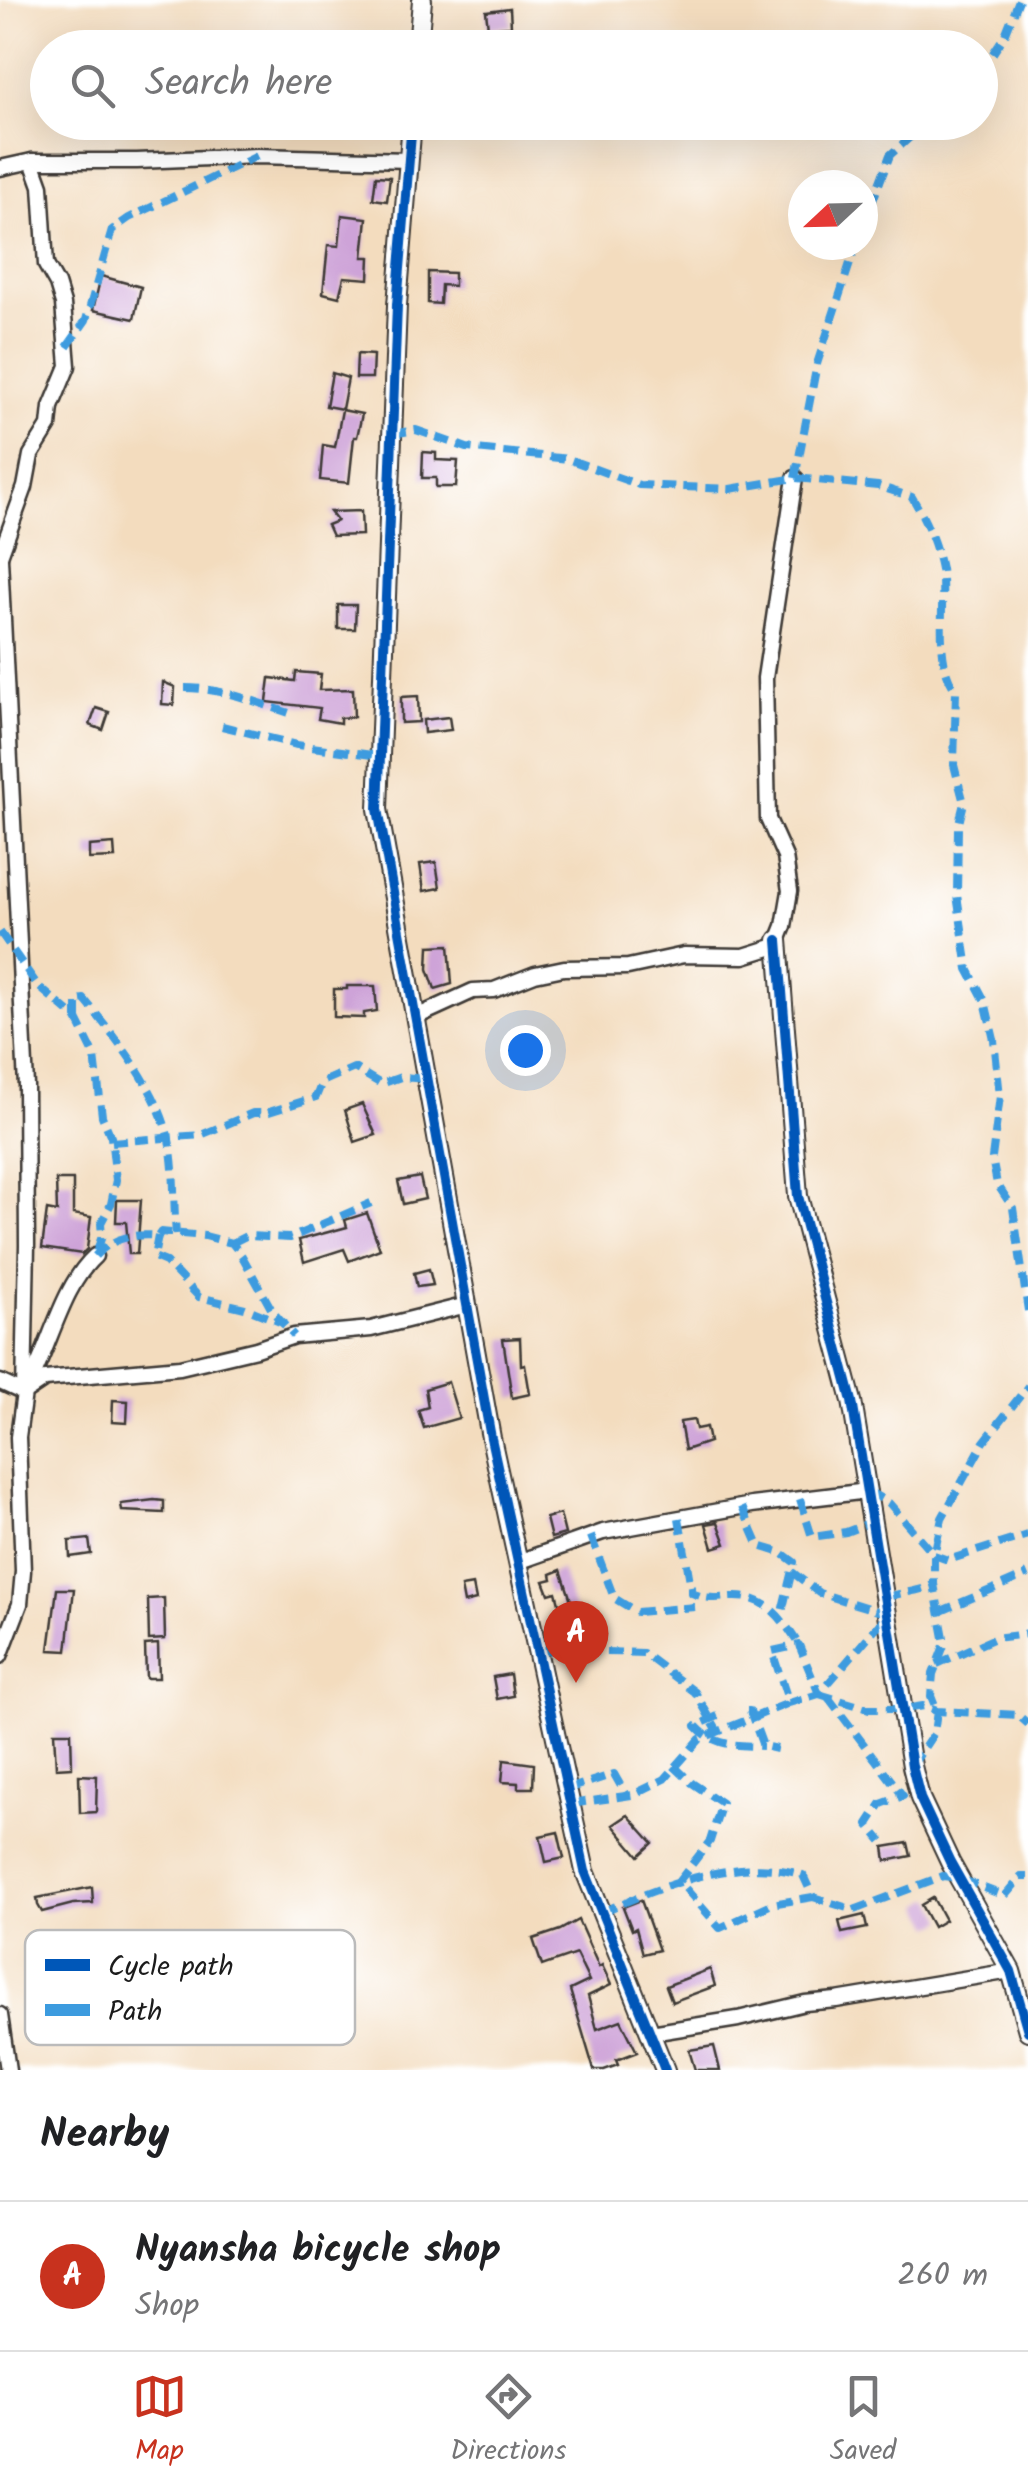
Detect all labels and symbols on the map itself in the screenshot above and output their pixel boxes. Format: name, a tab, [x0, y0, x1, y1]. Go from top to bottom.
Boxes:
north arrow	[788, 170, 878, 260]
your location	[500, 1025, 551, 1076]
pin: A	[544, 1600, 608, 1683]
legend	[25, 1930, 355, 2045]
text: Cycle path	[108, 1945, 233, 1990]
text: Path	[108, 1990, 162, 2035]

